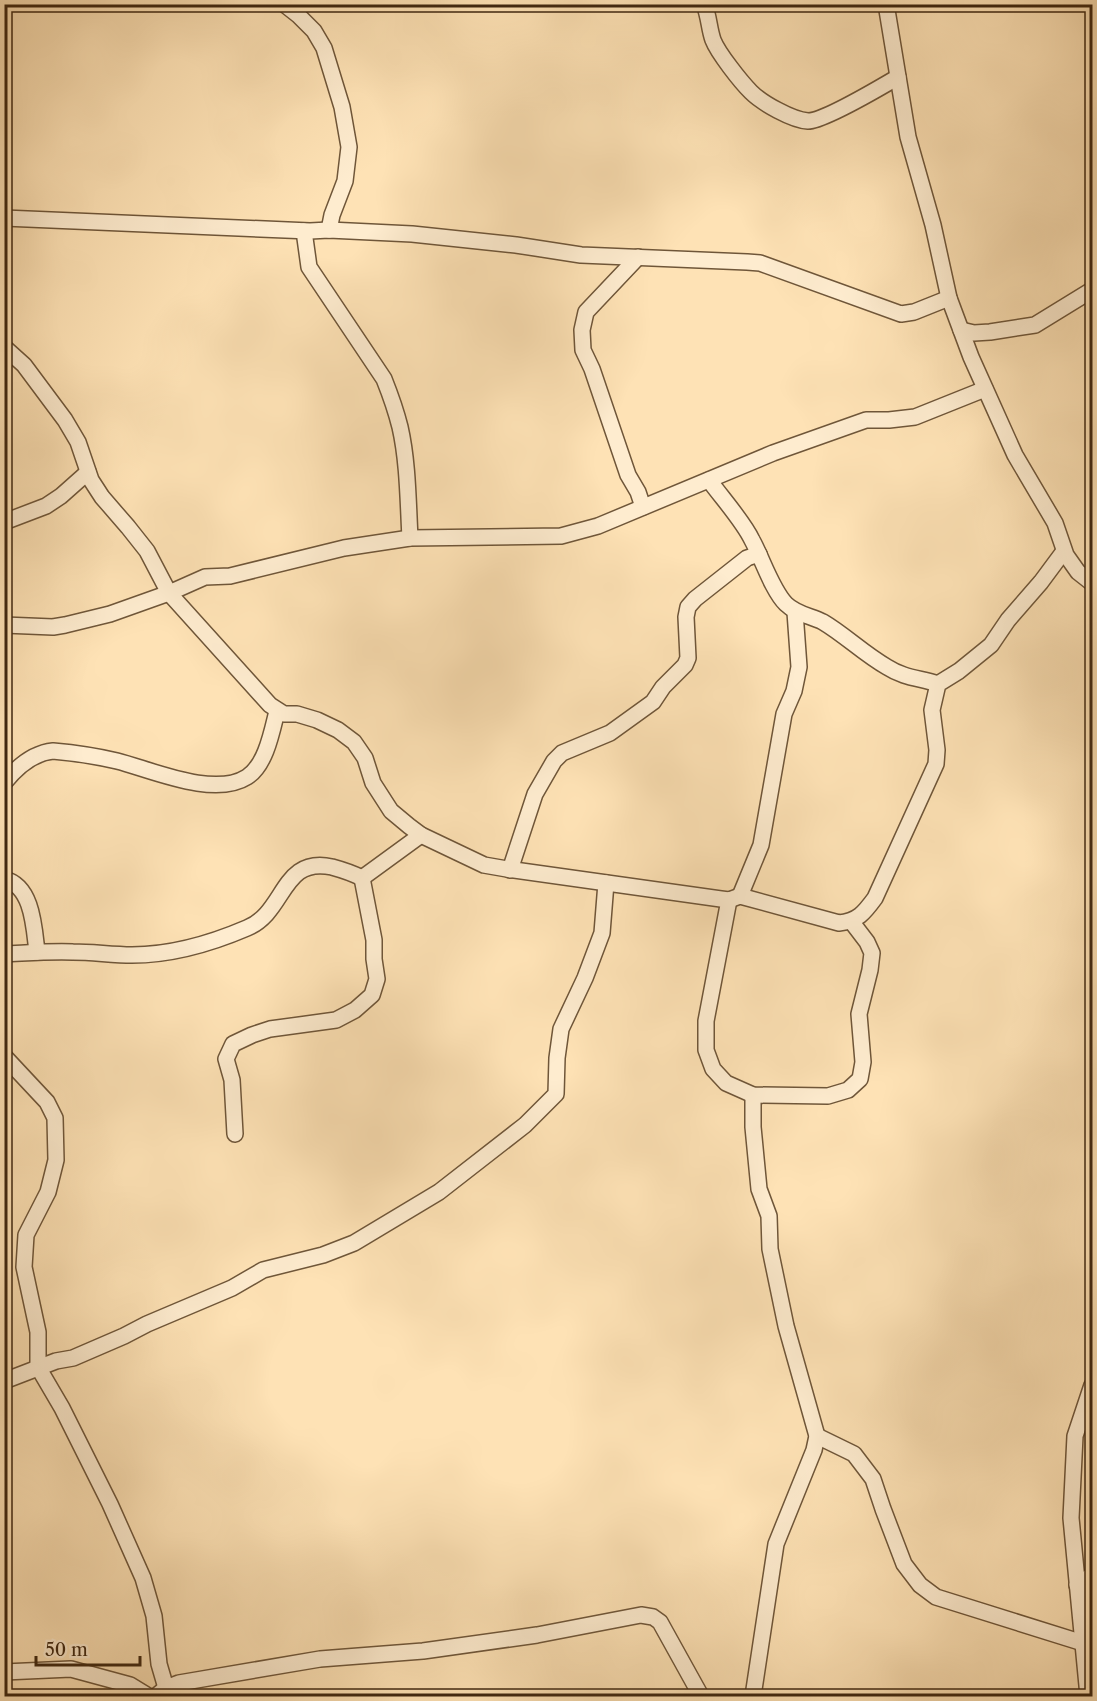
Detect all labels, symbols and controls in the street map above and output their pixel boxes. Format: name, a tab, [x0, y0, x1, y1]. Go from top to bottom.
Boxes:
scale bar	[36, 1629, 140, 1667]
text: 50 m	[45, 1639, 88, 1661]

